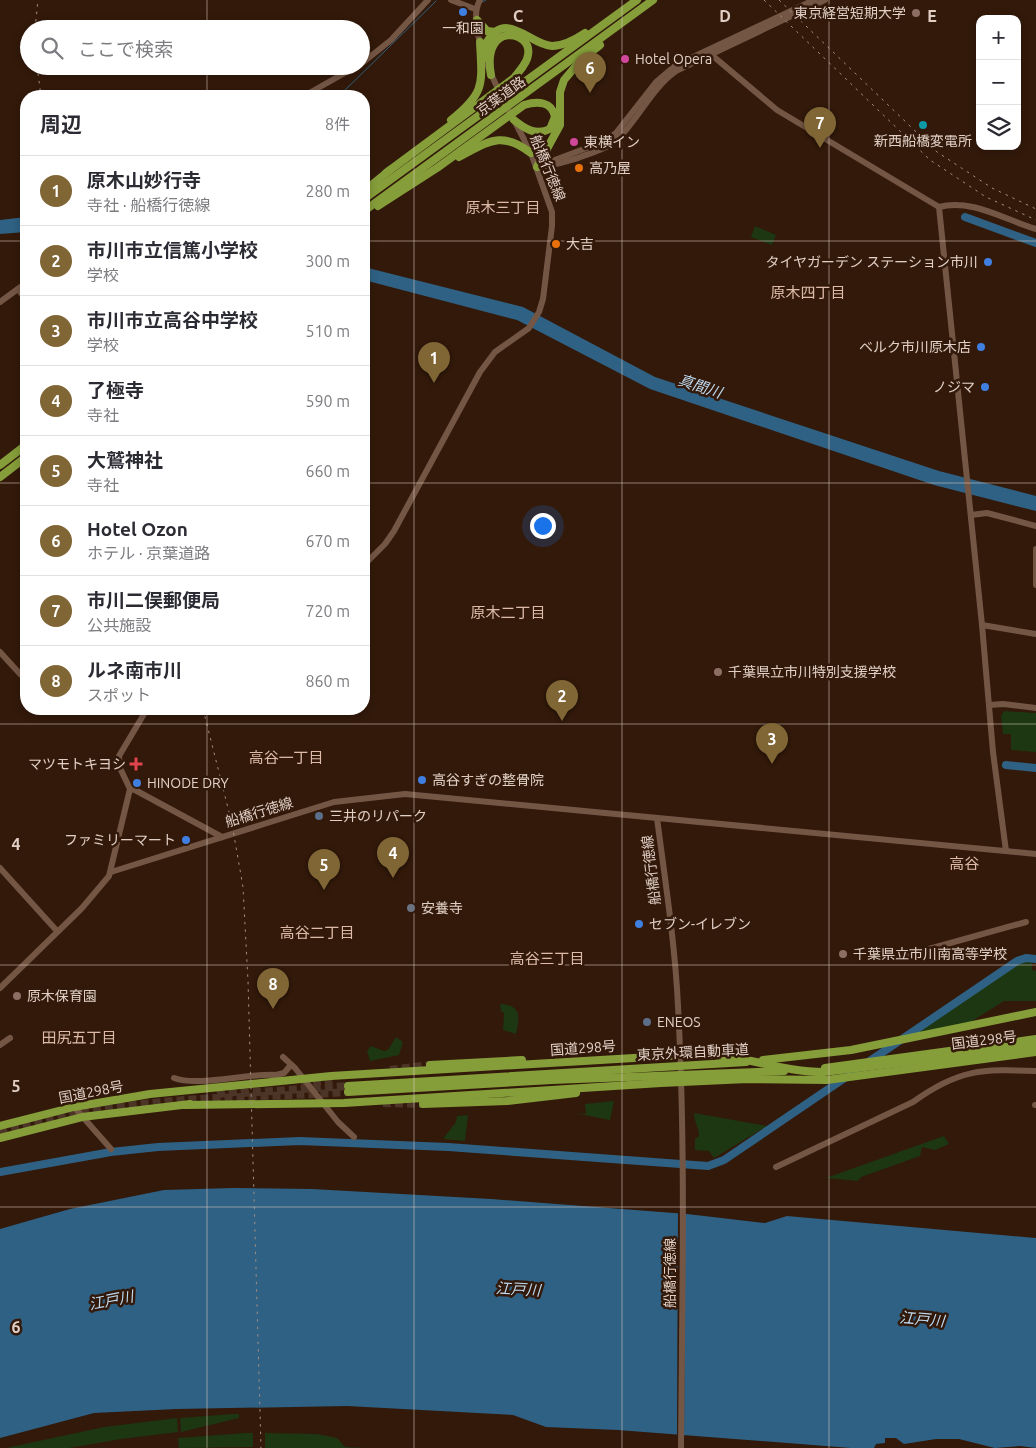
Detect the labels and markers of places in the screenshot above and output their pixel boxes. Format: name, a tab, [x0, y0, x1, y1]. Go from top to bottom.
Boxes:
place label: 東京経営短期大学	[794, 5, 906, 21]
marker: 一和園	[457, 6, 469, 18]
marker: 東京経営短期大学	[910, 7, 922, 19]
place label: 一和園	[442, 20, 484, 36]
place label: Hotel Opera	[635, 51, 712, 67]
pin: 6	[574, 52, 606, 93]
marker: Hotel Opera	[619, 53, 631, 65]
pin: 7	[804, 107, 836, 148]
marker: 新西船橋変電所	[917, 119, 929, 131]
place label: 新西船橋変電所	[874, 133, 972, 149]
place label: 東横イン	[584, 134, 640, 150]
marker: 東横イン	[568, 136, 580, 148]
place label: 高乃屋	[589, 160, 631, 176]
marker: 高乃屋	[573, 162, 585, 174]
place label: 大吉	[566, 236, 594, 252]
marker: 大吉	[550, 238, 562, 250]
place label: タイヤガーデン ステーション市川	[765, 254, 978, 270]
marker: タイヤガーデン ステーション市川	[982, 256, 994, 268]
place label: ベルク市川原木店	[859, 339, 971, 355]
marker: ベルク市川原木店	[975, 341, 987, 353]
pin: 1	[418, 342, 450, 383]
place label: ノジマ	[933, 379, 975, 395]
marker: ノジマ	[979, 381, 991, 393]
place label: 千葉県立市川特別支援学校	[728, 664, 896, 680]
marker: 千葉県立市川特別支援学校	[712, 666, 724, 678]
pin: 2	[546, 680, 578, 721]
pin: 3	[756, 723, 788, 764]
place label: マツモトキヨシ	[28, 756, 126, 772]
marker: マツモトキヨシ	[130, 758, 142, 770]
place label: 高谷すぎの整骨院	[432, 772, 544, 788]
marker: 高谷すぎの整骨院	[416, 774, 428, 786]
place label: HINODE DRY	[147, 775, 229, 791]
marker: HINODE DRY	[131, 777, 143, 789]
place label: 三井のリパーク	[329, 808, 427, 824]
marker: 三井のリパーク	[313, 810, 325, 822]
place label: ファミリーマート	[64, 832, 176, 848]
marker: ファミリーマート	[180, 834, 192, 846]
pin: 4	[377, 837, 409, 878]
pin: 5	[308, 849, 340, 890]
place label: 安養寺	[421, 900, 463, 916]
marker: 安養寺	[405, 902, 417, 914]
place label: セブン-イレブン	[649, 916, 751, 932]
marker: セブン-イレブン	[633, 918, 645, 930]
place label: 千葉県立市川南高等学校	[853, 946, 1007, 962]
marker: 千葉県立市川南高等学校	[837, 948, 849, 960]
pin: 8	[257, 968, 289, 1009]
place label: 原木保育園	[27, 988, 97, 1004]
marker: 原木保育園	[11, 990, 23, 1002]
place label: ENEOS	[657, 1014, 701, 1030]
marker: ENEOS	[641, 1016, 653, 1028]

